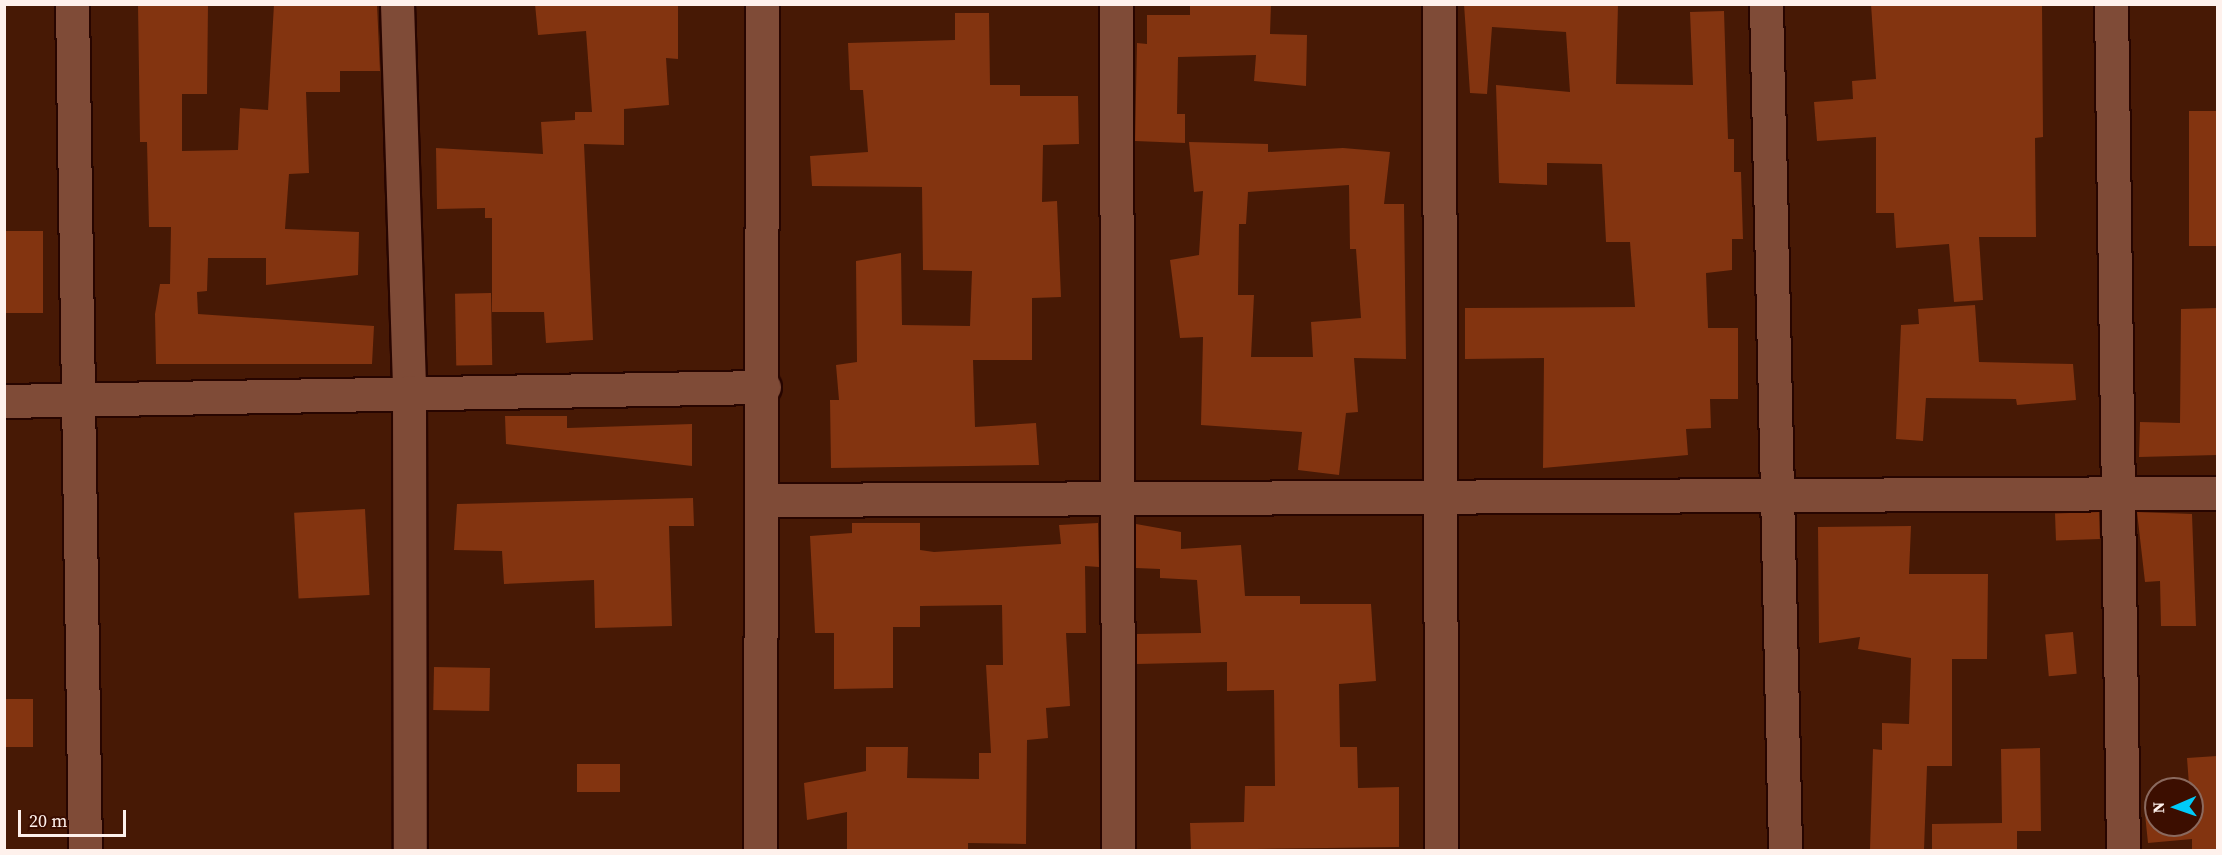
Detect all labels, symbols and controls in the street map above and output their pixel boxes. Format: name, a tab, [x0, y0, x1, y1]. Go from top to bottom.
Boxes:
north arrow	[2144, 777, 2204, 837]
scale bar	[21, 798, 129, 836]
text: N	[2147, 801, 2169, 814]
text: 20 m	[29, 808, 67, 833]

